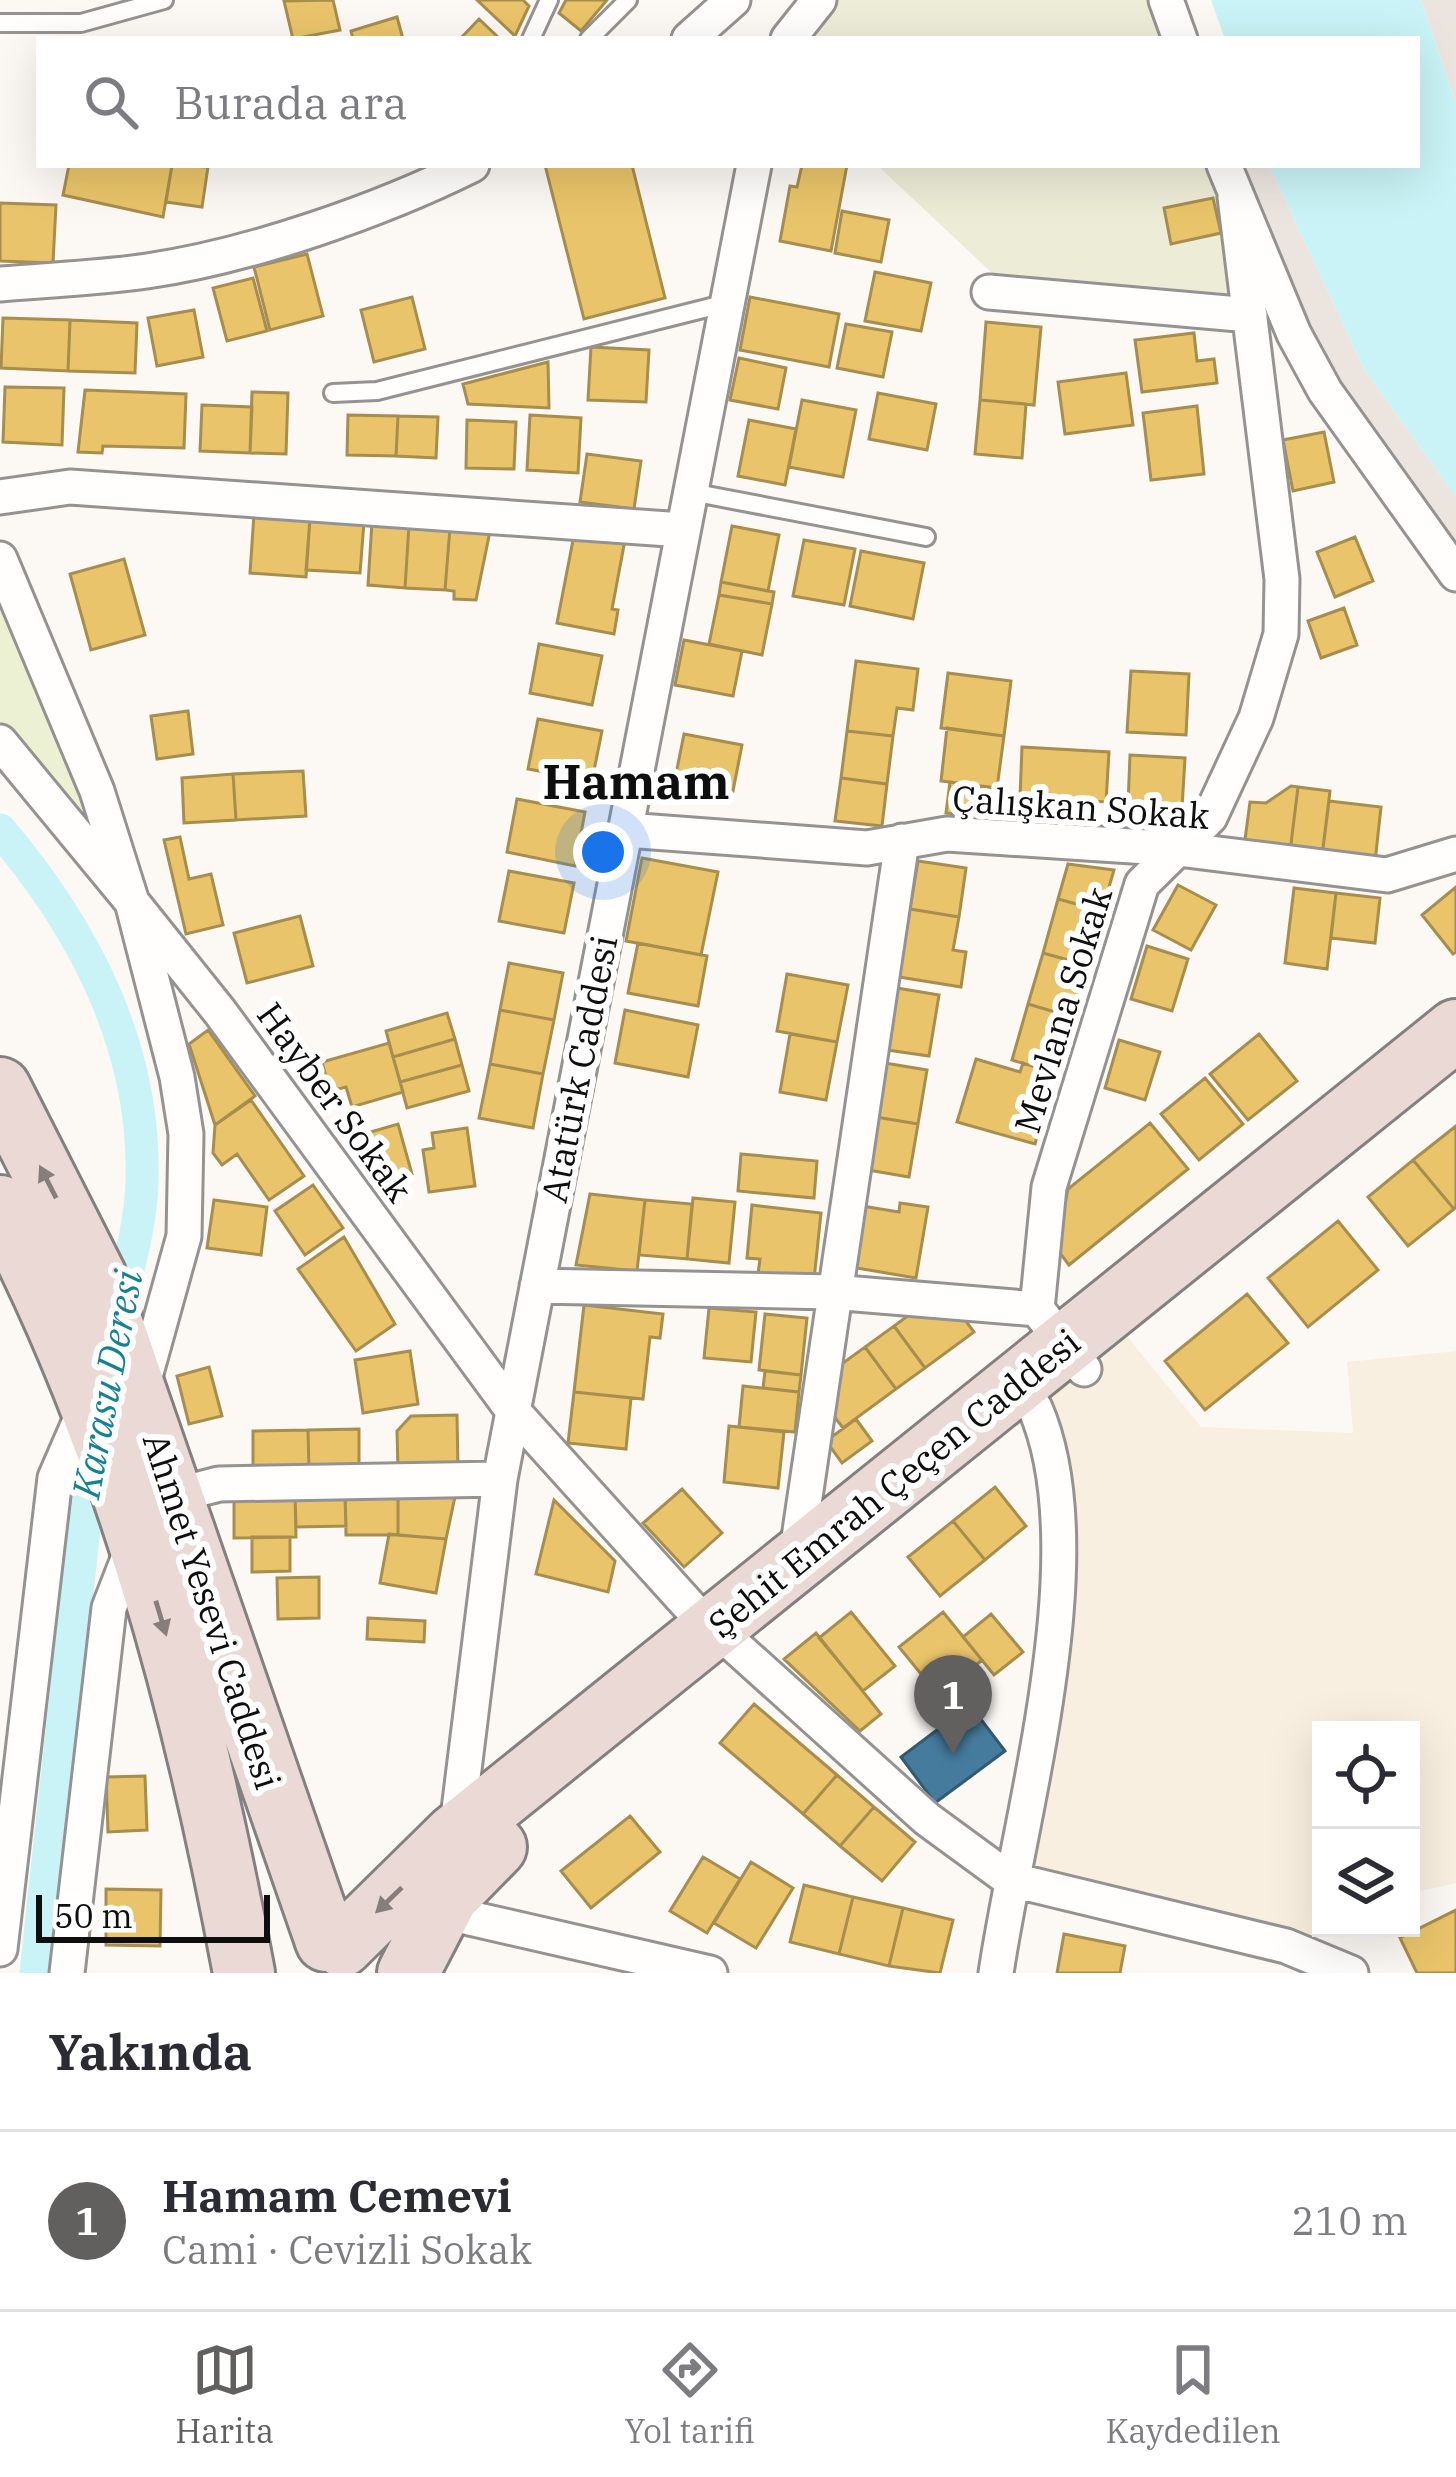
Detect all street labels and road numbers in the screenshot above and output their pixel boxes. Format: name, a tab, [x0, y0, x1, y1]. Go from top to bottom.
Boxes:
street label: Çalışkan Sokak	[951, 774, 1211, 839]
street label: Mevlana Sokak	[1003, 881, 1122, 1138]
street label: Atatürk Caddesi	[530, 931, 627, 1206]
street label: Hayber Sokak	[247, 993, 424, 1211]
street label: Şehit Emrah Çeçen Caddesi	[698, 1318, 1089, 1647]
street label: Ahmet Yesevi Caddesi	[133, 1427, 292, 1795]

